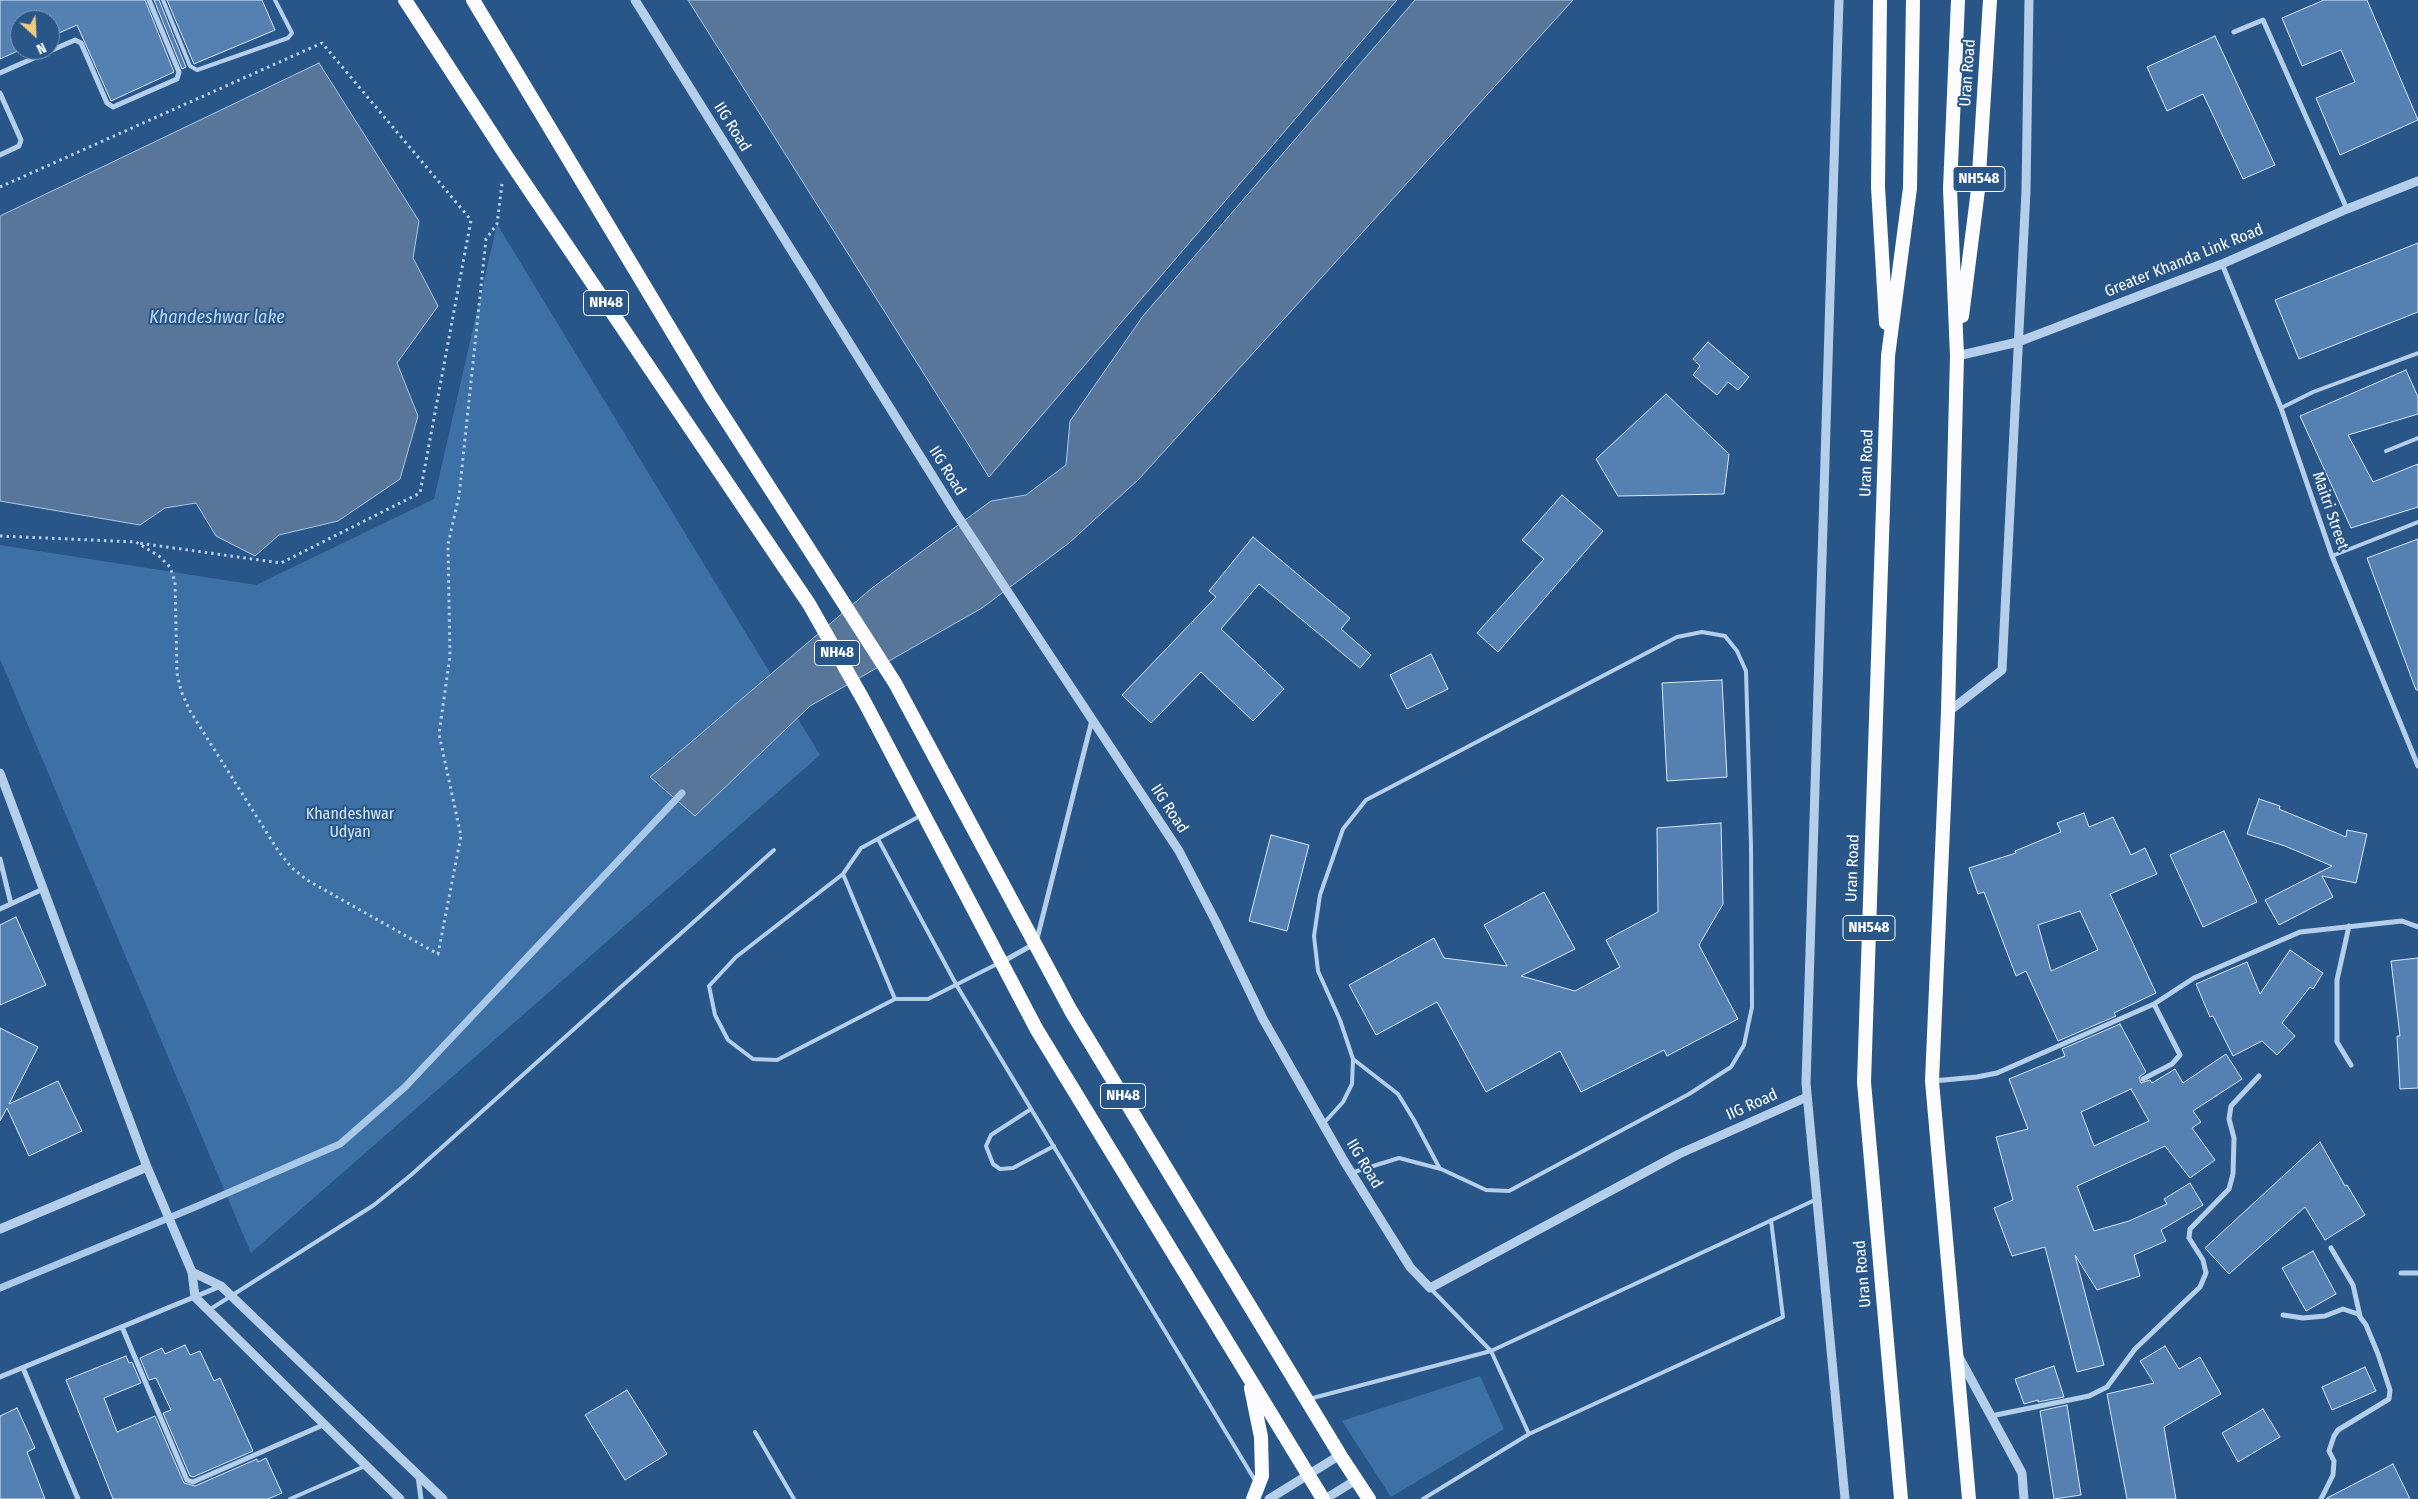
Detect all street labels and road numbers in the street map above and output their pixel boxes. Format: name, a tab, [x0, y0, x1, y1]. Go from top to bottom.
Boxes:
street label: Uran Road	[1956, 39, 1980, 107]
street label: IIG Road	[709, 99, 755, 155]
road number: NH548	[1953, 166, 2005, 192]
street label: Greater Khanda Link Road	[2102, 220, 2266, 302]
road number: NH48	[584, 290, 628, 316]
street label: Uran Road	[1856, 429, 1878, 497]
street label: IIG Road	[924, 443, 970, 499]
street label: Maitri Street	[2308, 469, 2352, 553]
road number: NH48	[814, 640, 860, 666]
street label: IIG Road	[1146, 781, 1192, 837]
street label: Uran Road	[1842, 834, 1864, 902]
road number: NH548	[1843, 916, 1895, 940]
road number: NH48	[1100, 1084, 1146, 1108]
street label: IIG Road	[1723, 1085, 1781, 1125]
street label: IIG Road	[1342, 1136, 1386, 1192]
street label: Uran Road	[1850, 1239, 1876, 1309]

